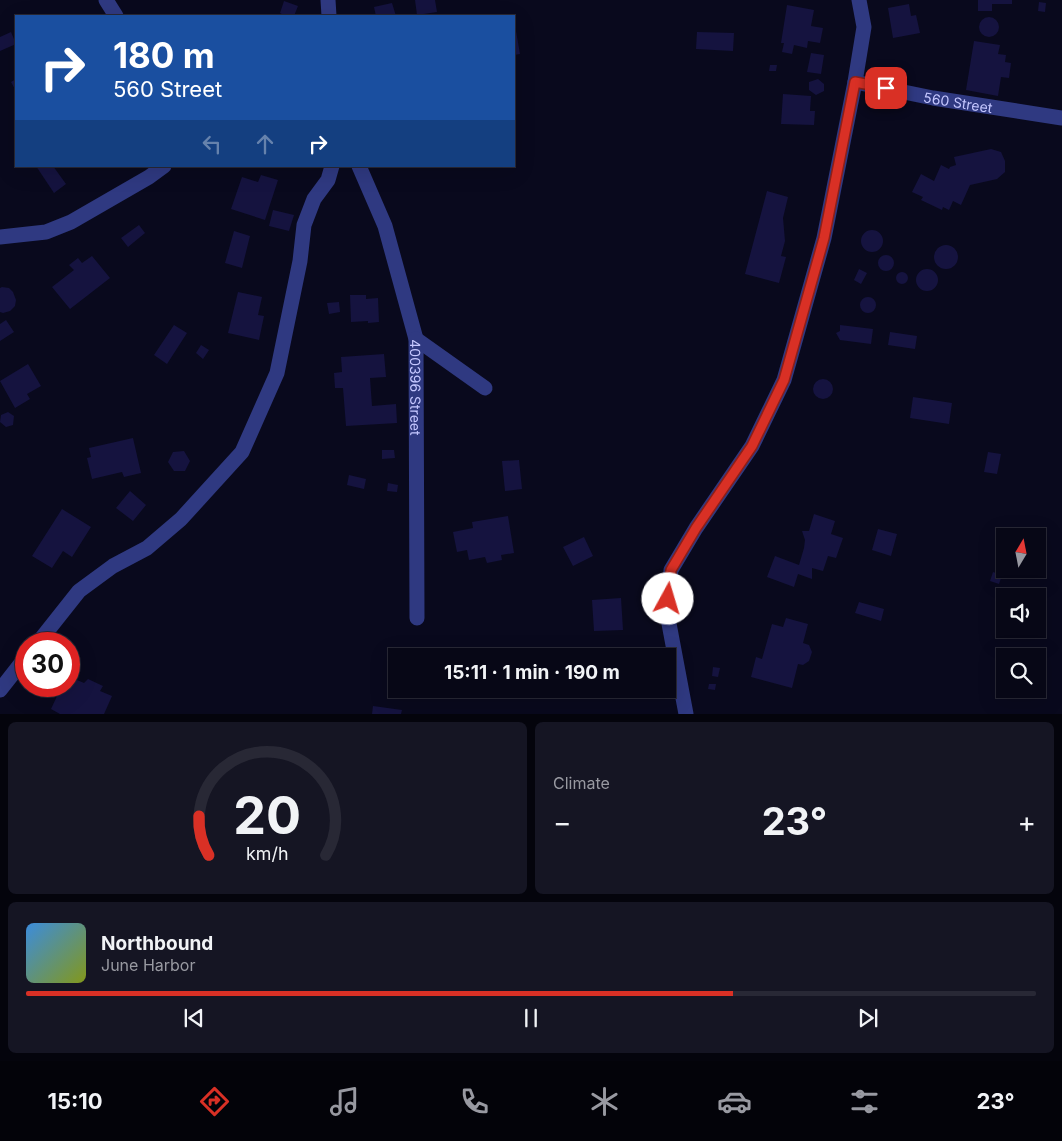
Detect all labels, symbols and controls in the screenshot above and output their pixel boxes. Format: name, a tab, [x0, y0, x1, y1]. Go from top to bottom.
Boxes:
text: 180 m	[113, 34, 215, 76]
icon: right	[30, 35, 95, 100]
pin	[865, 67, 907, 109]
icon: arrive	[872, 74, 900, 102]
text: 560 Street	[113, 76, 222, 102]
street label: 560 Street	[922, 88, 994, 116]
icon: left	[198, 130, 226, 158]
icon: ahead	[251, 130, 279, 158]
icon: right	[304, 130, 332, 158]
street label: 400396 Street	[408, 339, 425, 436]
north arrow	[996, 528, 1046, 578]
map controls	[996, 528, 1046, 698]
position arrow	[641, 572, 693, 624]
button: sound	[996, 588, 1046, 638]
speed limit sign: 30	[15, 632, 80, 697]
button: search	[996, 648, 1046, 698]
text: 15:11 · 1 min · 190 m	[444, 661, 620, 684]
text: Climate	[553, 773, 610, 793]
text: 20	[234, 784, 301, 847]
text: 23°	[762, 798, 827, 844]
text: −	[553, 805, 572, 839]
text: +	[1017, 805, 1036, 839]
text: km/h	[246, 843, 289, 864]
text: Northbound	[101, 932, 213, 955]
text: June Harbor	[101, 955, 195, 975]
icon: previous	[180, 1004, 208, 1032]
icon: pause	[517, 1004, 545, 1032]
icon: next	[854, 1004, 882, 1032]
icon: directions	[197, 1084, 232, 1119]
icon: music	[327, 1084, 362, 1119]
icon: phone	[457, 1084, 492, 1119]
icon: climate	[587, 1084, 622, 1119]
icon: car	[717, 1084, 752, 1119]
icon: filters	[847, 1084, 882, 1119]
text: 15:10	[47, 1088, 103, 1114]
text: 23°	[977, 1088, 1015, 1114]

